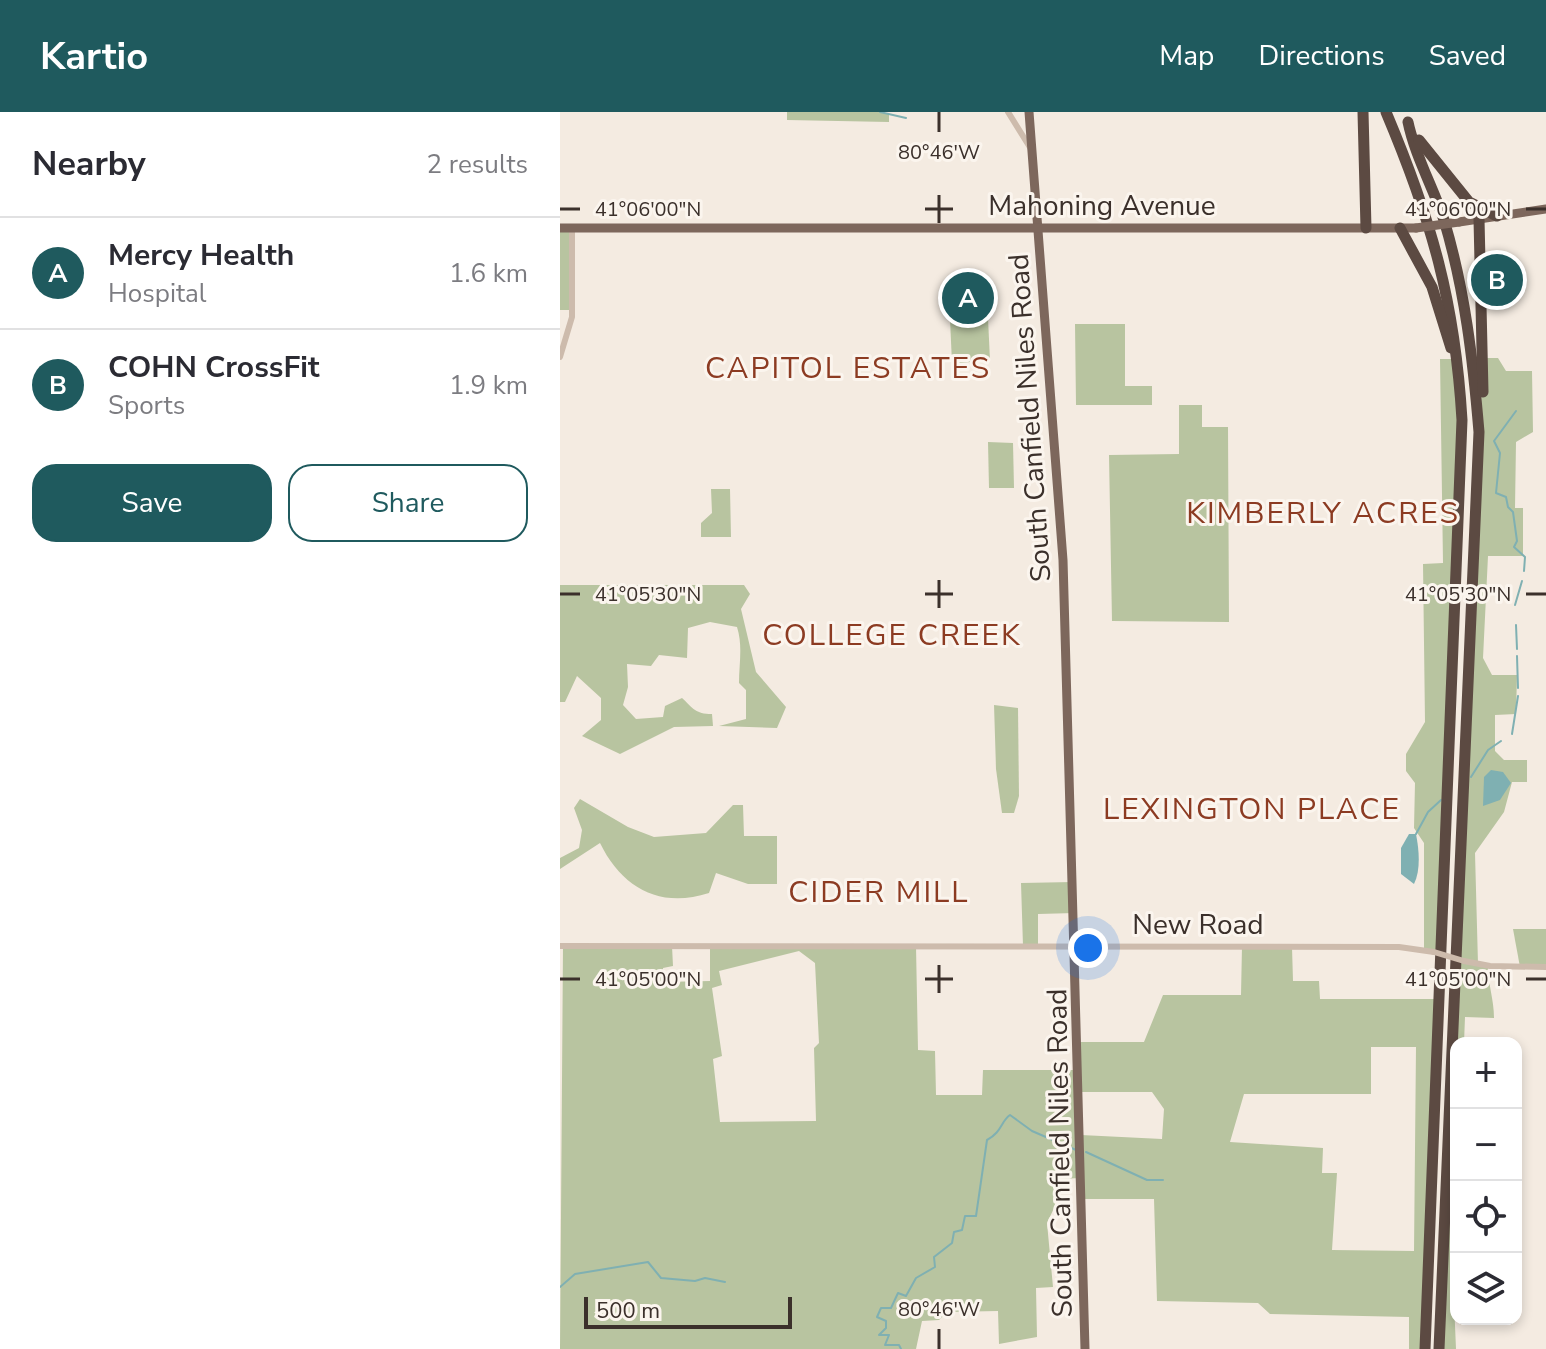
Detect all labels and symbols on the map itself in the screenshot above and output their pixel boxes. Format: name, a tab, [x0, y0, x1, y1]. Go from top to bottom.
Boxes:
text: 80°46'W	[898, 139, 980, 166]
street label: Mahoning Avenue	[988, 187, 1216, 225]
text: 41°06'00"N	[595, 196, 701, 223]
text: 41°06'00"N	[1405, 196, 1511, 223]
pin: B	[1471, 250, 1523, 310]
street label: South Canfield Niles Road	[1000, 253, 1060, 583]
pin: A	[942, 268, 994, 328]
district label: CAPITOL ESTATES	[705, 348, 991, 389]
district label: KIMBERLY ACRES	[1186, 493, 1460, 534]
text: 41°05'30"N	[595, 581, 701, 608]
text: 41°05'30"N	[1405, 581, 1511, 608]
district label: COLLEGE CREEK	[762, 615, 1022, 656]
district label: LEXINGTON PLACE	[1103, 789, 1401, 830]
district label: CIDER MILL	[788, 872, 970, 913]
street label: New Road	[1132, 906, 1264, 944]
your location	[1068, 928, 1108, 968]
text: 41°05'00"N	[595, 966, 701, 993]
text: 41°05'00"N	[1405, 966, 1511, 993]
street label: South Canfield Niles Road	[1038, 988, 1082, 1318]
scale bar	[584, 1293, 792, 1329]
text: 80°46'W	[898, 1296, 980, 1323]

